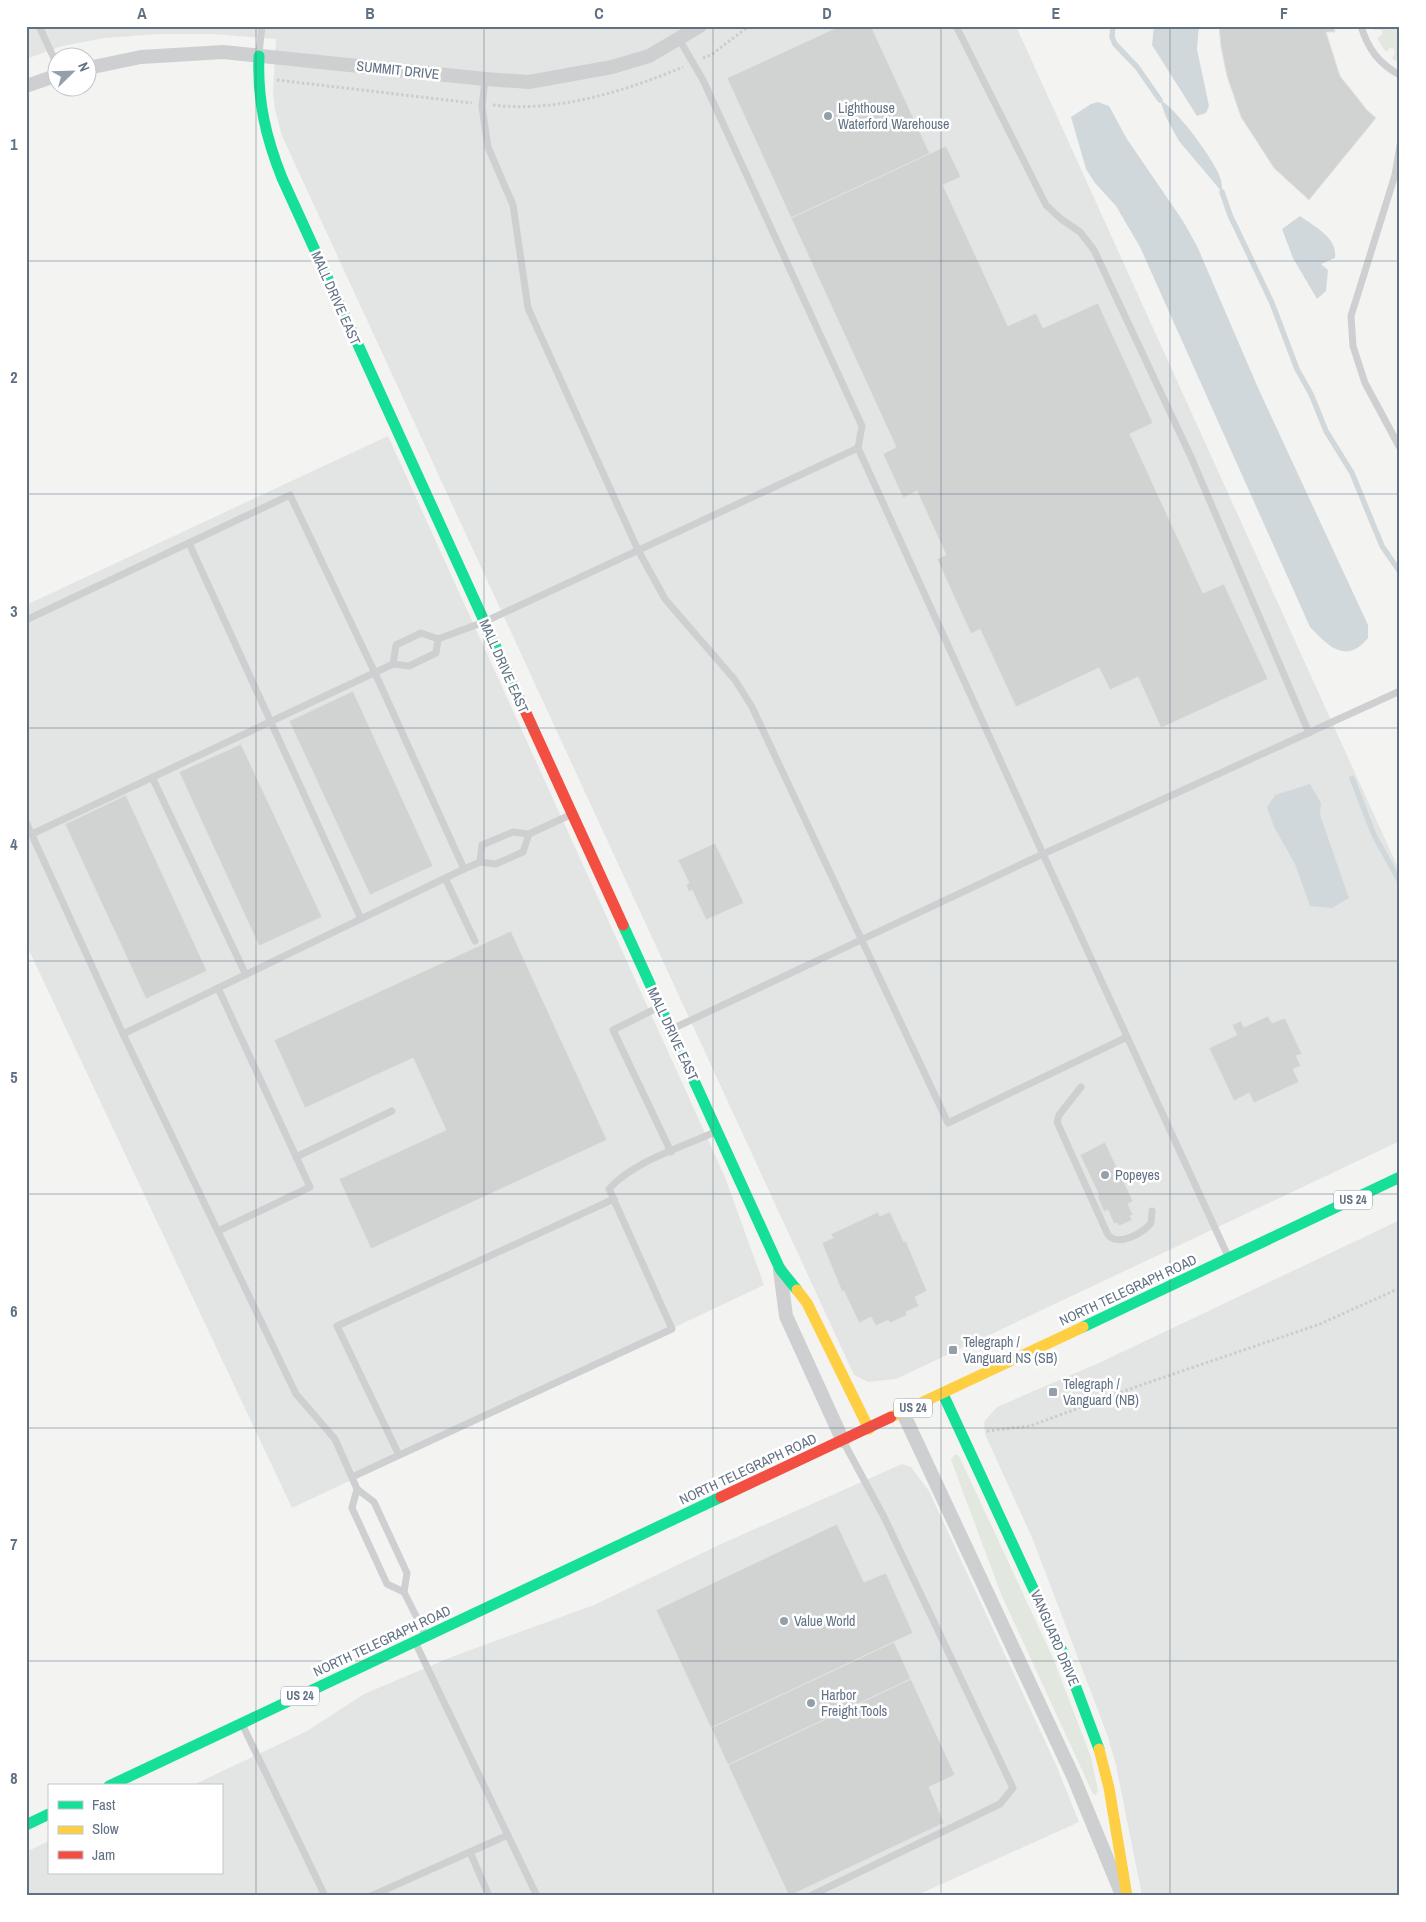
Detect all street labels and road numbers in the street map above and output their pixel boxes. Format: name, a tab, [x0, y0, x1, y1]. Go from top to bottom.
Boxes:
street label: SUMMIT DRIVE	[356, 57, 440, 83]
street label: MALL DRIVE EAST	[307, 248, 365, 348]
street label: MALL DRIVE EAST	[475, 616, 533, 716]
street label: MALL DRIVE EAST	[643, 984, 703, 1084]
road number: US 24	[1334, 1190, 1372, 1210]
street label: NORTH TELEGRAPH ROAD	[1056, 1250, 1200, 1330]
road number: US 24	[894, 1399, 932, 1418]
street label: NORTH TELEGRAPH ROAD	[676, 1429, 820, 1509]
street label: VANGUARD DRIVE	[1027, 1587, 1083, 1689]
street label: NORTH TELEGRAPH ROAD	[310, 1601, 454, 1681]
road number: US 24	[281, 1686, 319, 1705]

